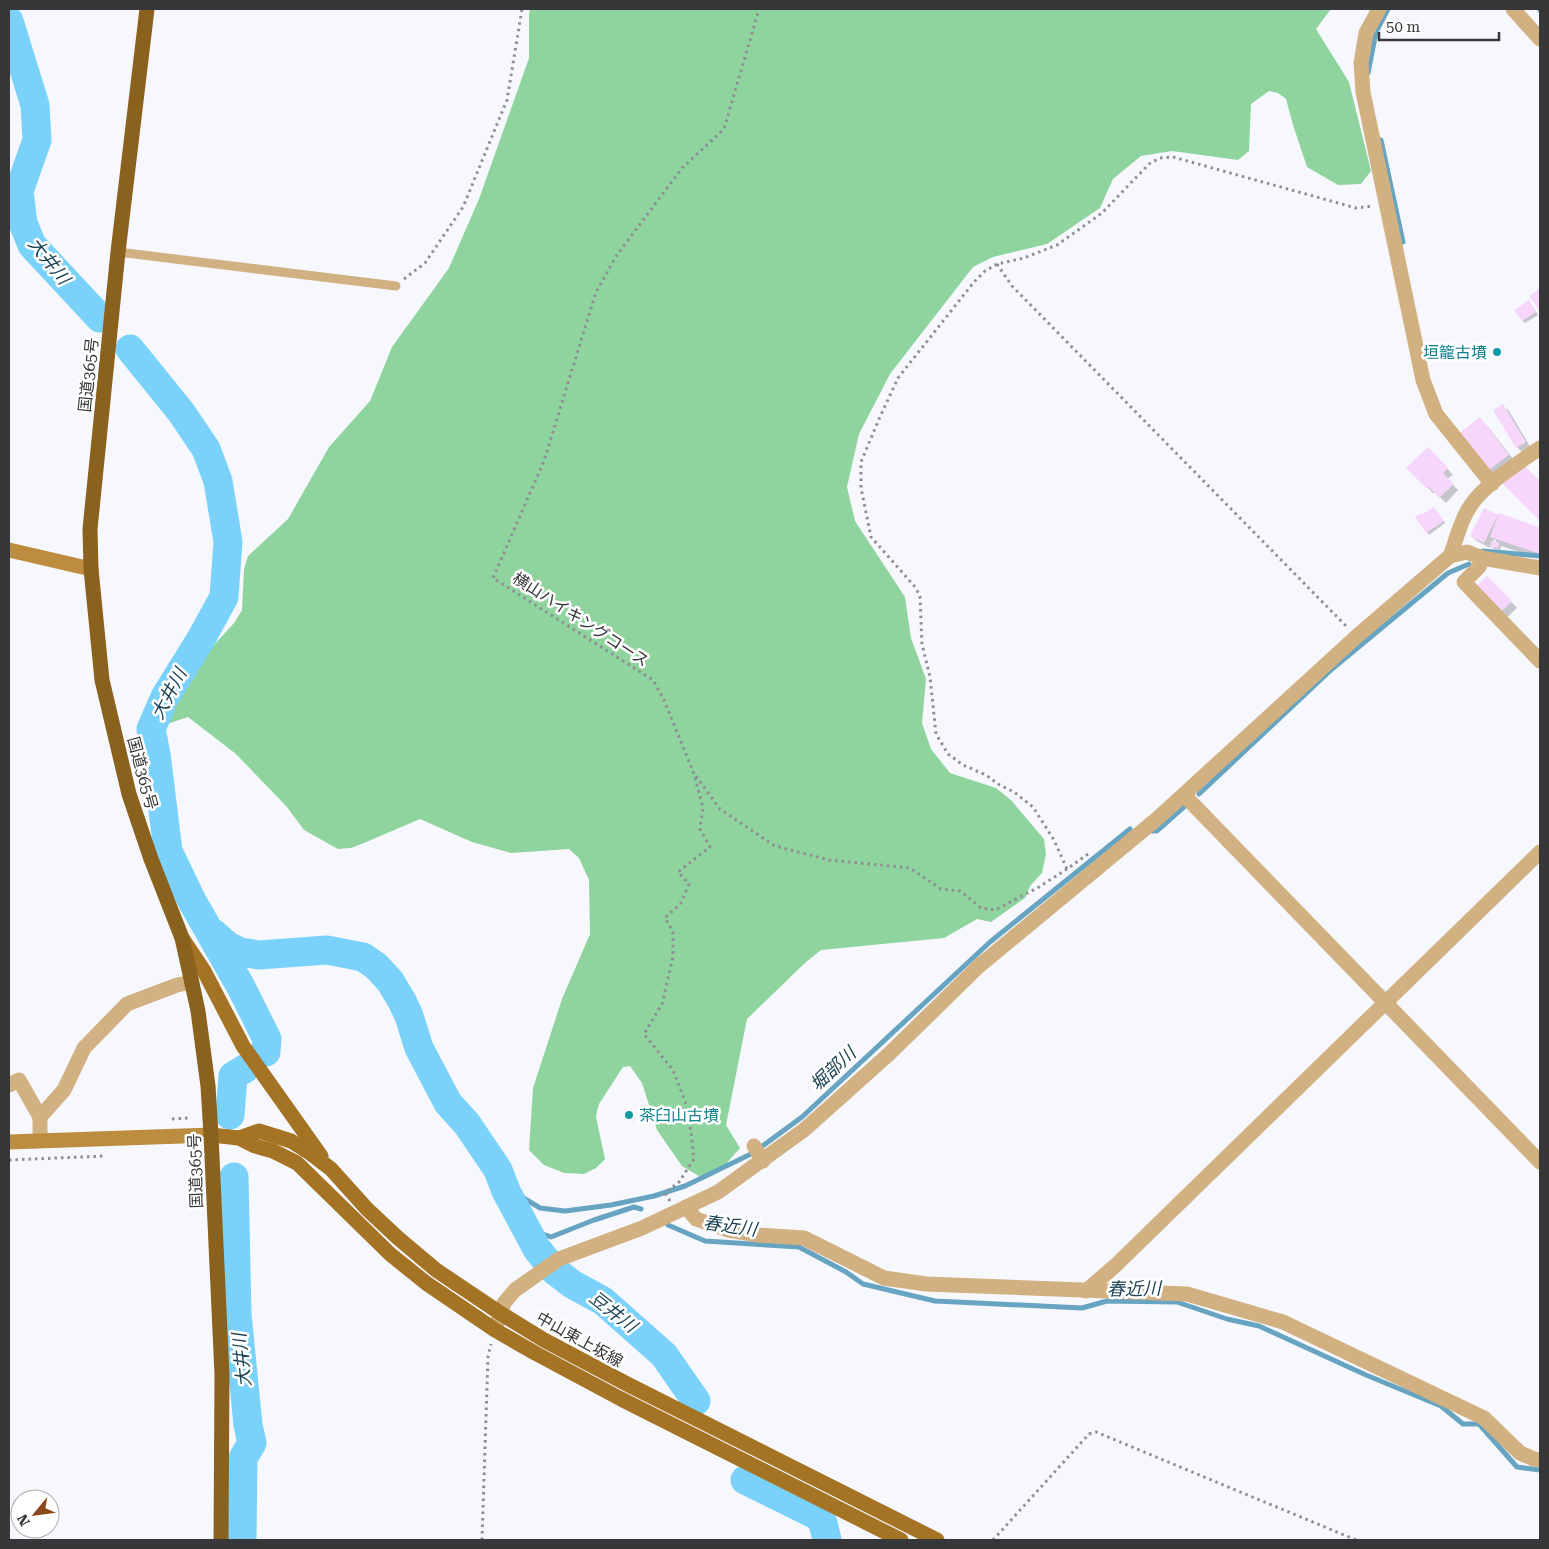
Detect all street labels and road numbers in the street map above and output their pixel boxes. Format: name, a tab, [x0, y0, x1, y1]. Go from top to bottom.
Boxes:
street label: 国道365号	[75, 337, 102, 413]
street label: 横山ハイキングコース	[509, 568, 652, 671]
street label: 国道365号	[124, 735, 161, 812]
street label: 国道365号	[185, 1133, 206, 1209]
street label: 中山東上坂線	[533, 1308, 626, 1371]

